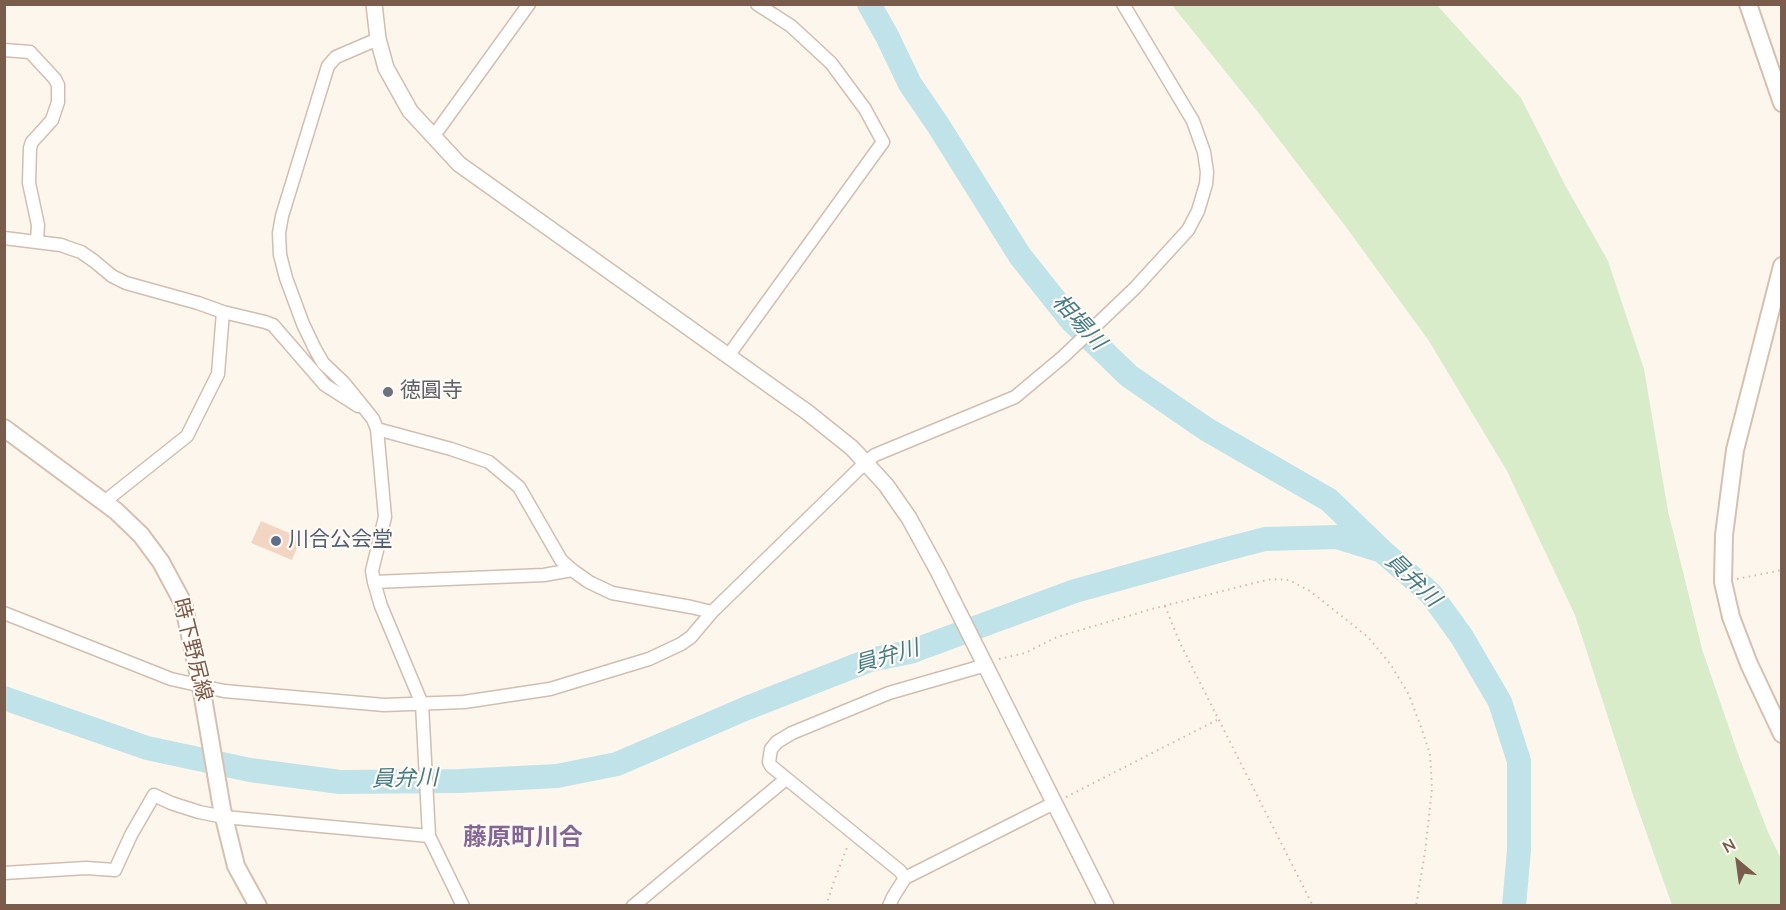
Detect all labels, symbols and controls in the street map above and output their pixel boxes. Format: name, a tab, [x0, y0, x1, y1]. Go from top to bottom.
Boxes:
water label: 相場川	[1046, 290, 1110, 356]
place label: 徳圓寺	[400, 379, 463, 405]
marker: 徳圓寺	[381, 385, 395, 399]
place label: 川合公会堂	[288, 528, 393, 554]
marker: 川合公会堂	[269, 534, 283, 548]
water label: 員弁川	[1379, 549, 1445, 613]
street label: 時下野尻線	[166, 596, 216, 704]
water label: 員弁川	[852, 636, 922, 680]
water label: 員弁川	[372, 766, 438, 794]
district label: 藤原町川合	[463, 825, 583, 853]
north arrow	[1708, 832, 1768, 892]
text: N	[1719, 834, 1740, 859]

